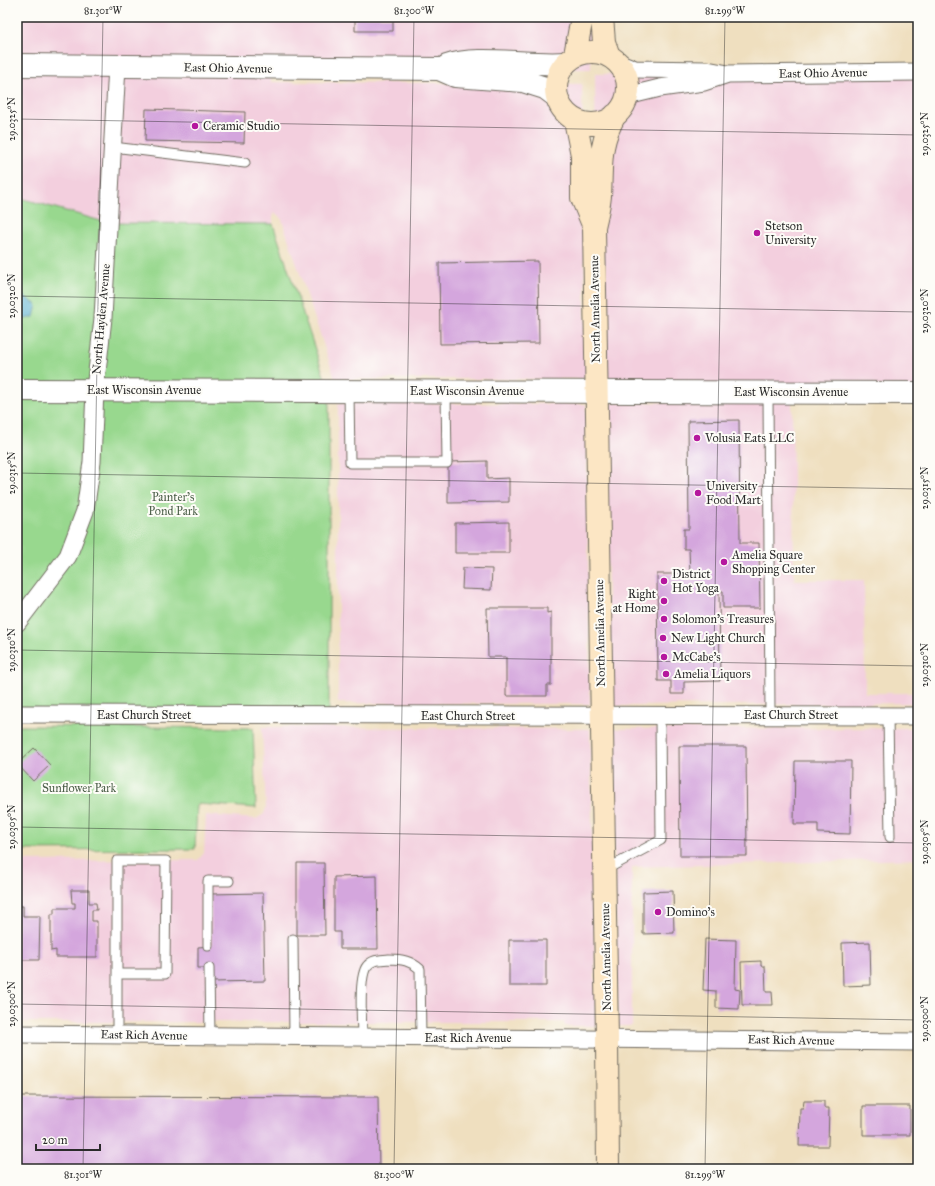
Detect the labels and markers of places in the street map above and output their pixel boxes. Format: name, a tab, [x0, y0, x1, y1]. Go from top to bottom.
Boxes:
place label: Ceramic Studio	[203, 119, 280, 133]
marker: Ceramic Studio	[190, 121, 200, 131]
place label: Stetson University	[765, 219, 817, 247]
marker: Stetson University	[752, 228, 762, 238]
place label: Volusia Eats LLC	[704, 431, 794, 445]
marker: Volusia Eats LLC	[692, 433, 702, 443]
place label: University Food Mart	[706, 479, 761, 507]
marker: University Food Mart	[693, 488, 703, 498]
place label: Amelia Square Shopping Center	[731, 548, 816, 577]
marker: Amelia Square Shopping Center	[719, 557, 729, 567]
place label: District Hot Yoga	[672, 567, 720, 596]
marker: District Hot Yoga	[659, 576, 669, 586]
place label: Right at Home	[613, 587, 657, 615]
marker: Right at Home	[659, 596, 669, 606]
place label: Solomon's Treasures	[672, 612, 774, 626]
marker: Solomon's Treasures	[659, 614, 669, 624]
place label: New Light Church	[671, 631, 765, 646]
marker: New Light Church	[658, 633, 668, 643]
place label: McCabe's	[672, 650, 721, 664]
marker: McCabe's	[659, 652, 669, 662]
place label: Amelia Liquors	[673, 667, 751, 682]
marker: Amelia Liquors	[661, 669, 671, 679]
place label: Domino's	[666, 905, 715, 919]
marker: Domino's	[653, 907, 663, 917]

